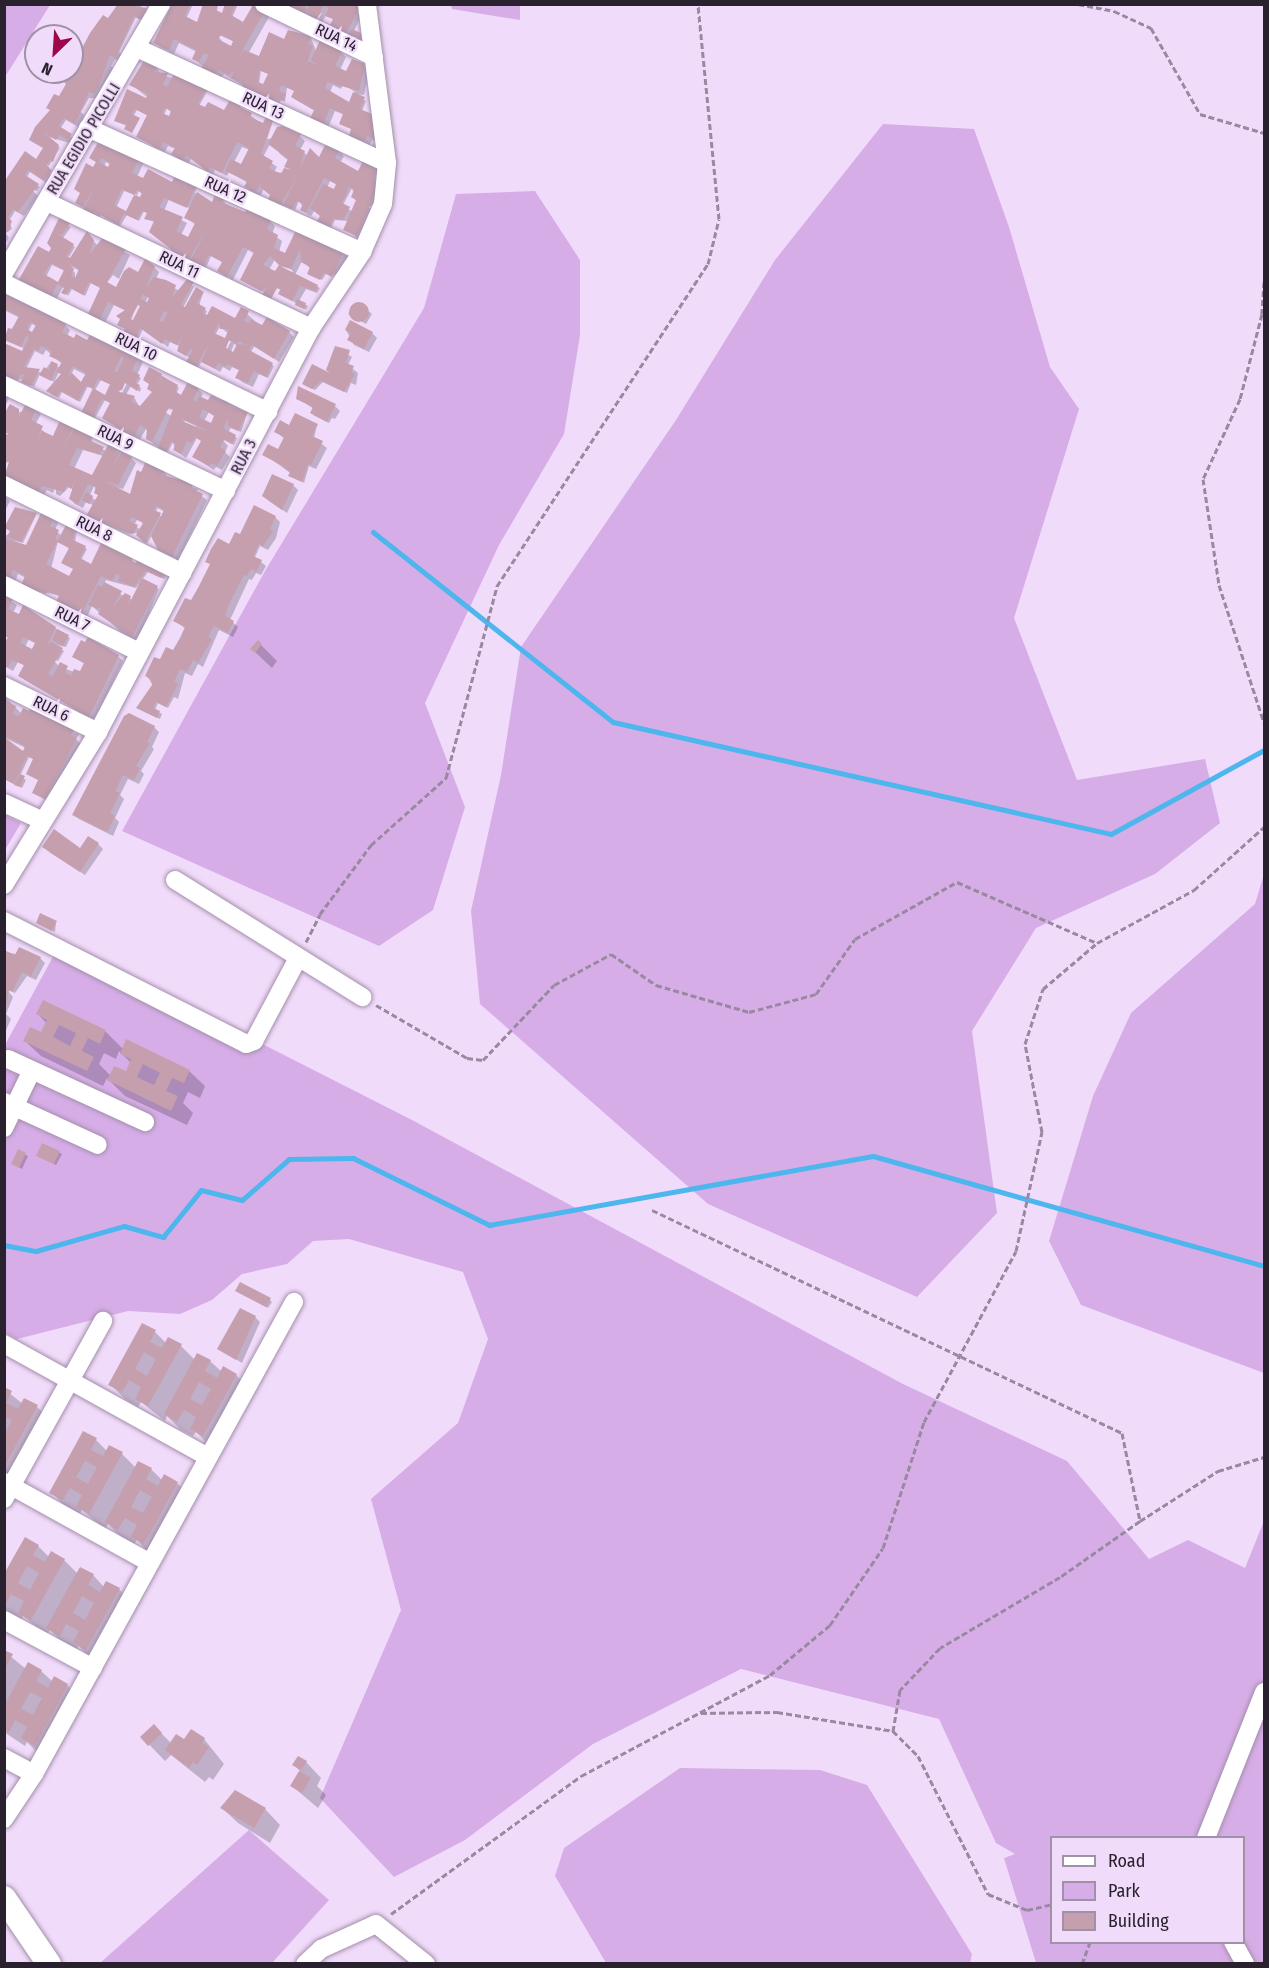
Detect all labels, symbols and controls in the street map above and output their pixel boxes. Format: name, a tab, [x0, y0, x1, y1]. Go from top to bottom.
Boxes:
street label: RUA 14	[312, 20, 360, 56]
north arrow	[24, 24, 84, 84]
text: N	[39, 58, 55, 80]
street label: RUA EGIDIO PICOLLI	[43, 80, 125, 198]
street label: RUA 13	[239, 88, 287, 124]
street label: RUA 12	[201, 172, 249, 208]
street label: RUA 11	[156, 247, 202, 283]
street label: RUA 10	[112, 329, 160, 365]
street label: RUA 9	[94, 421, 136, 455]
street label: RUA 3	[227, 436, 261, 478]
street label: RUA 8	[73, 512, 115, 546]
street label: RUA 7	[51, 602, 93, 636]
street label: RUA 6	[30, 692, 72, 726]
legend	[1050, 1836, 1245, 1944]
text: Road	[1108, 1850, 1145, 1872]
text: Park	[1108, 1880, 1140, 1902]
text: Building	[1108, 1910, 1169, 1932]

